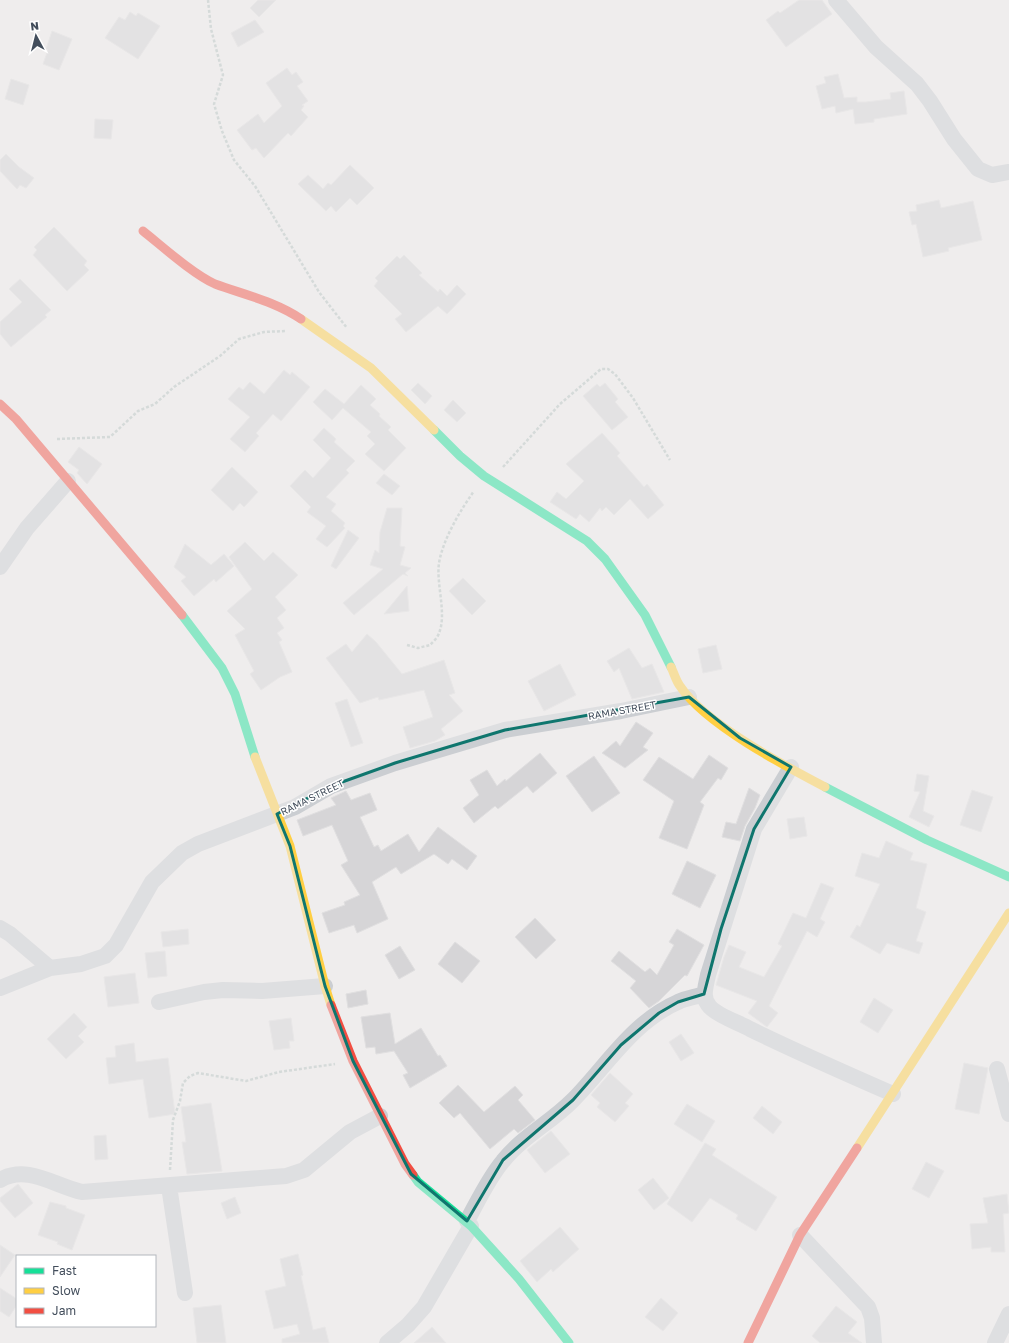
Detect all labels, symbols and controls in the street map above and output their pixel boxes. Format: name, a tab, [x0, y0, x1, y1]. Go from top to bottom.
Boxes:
north arrow	[16, 16, 56, 56]
text: N	[30, 19, 40, 33]
street label: RAMA STREET	[587, 698, 657, 722]
street label: RAMA STREET	[278, 776, 346, 818]
legend	[16, 1255, 156, 1327]
text: Fast	[52, 1263, 77, 1278]
text: Slow	[52, 1283, 80, 1298]
text: Jam	[52, 1303, 76, 1318]

